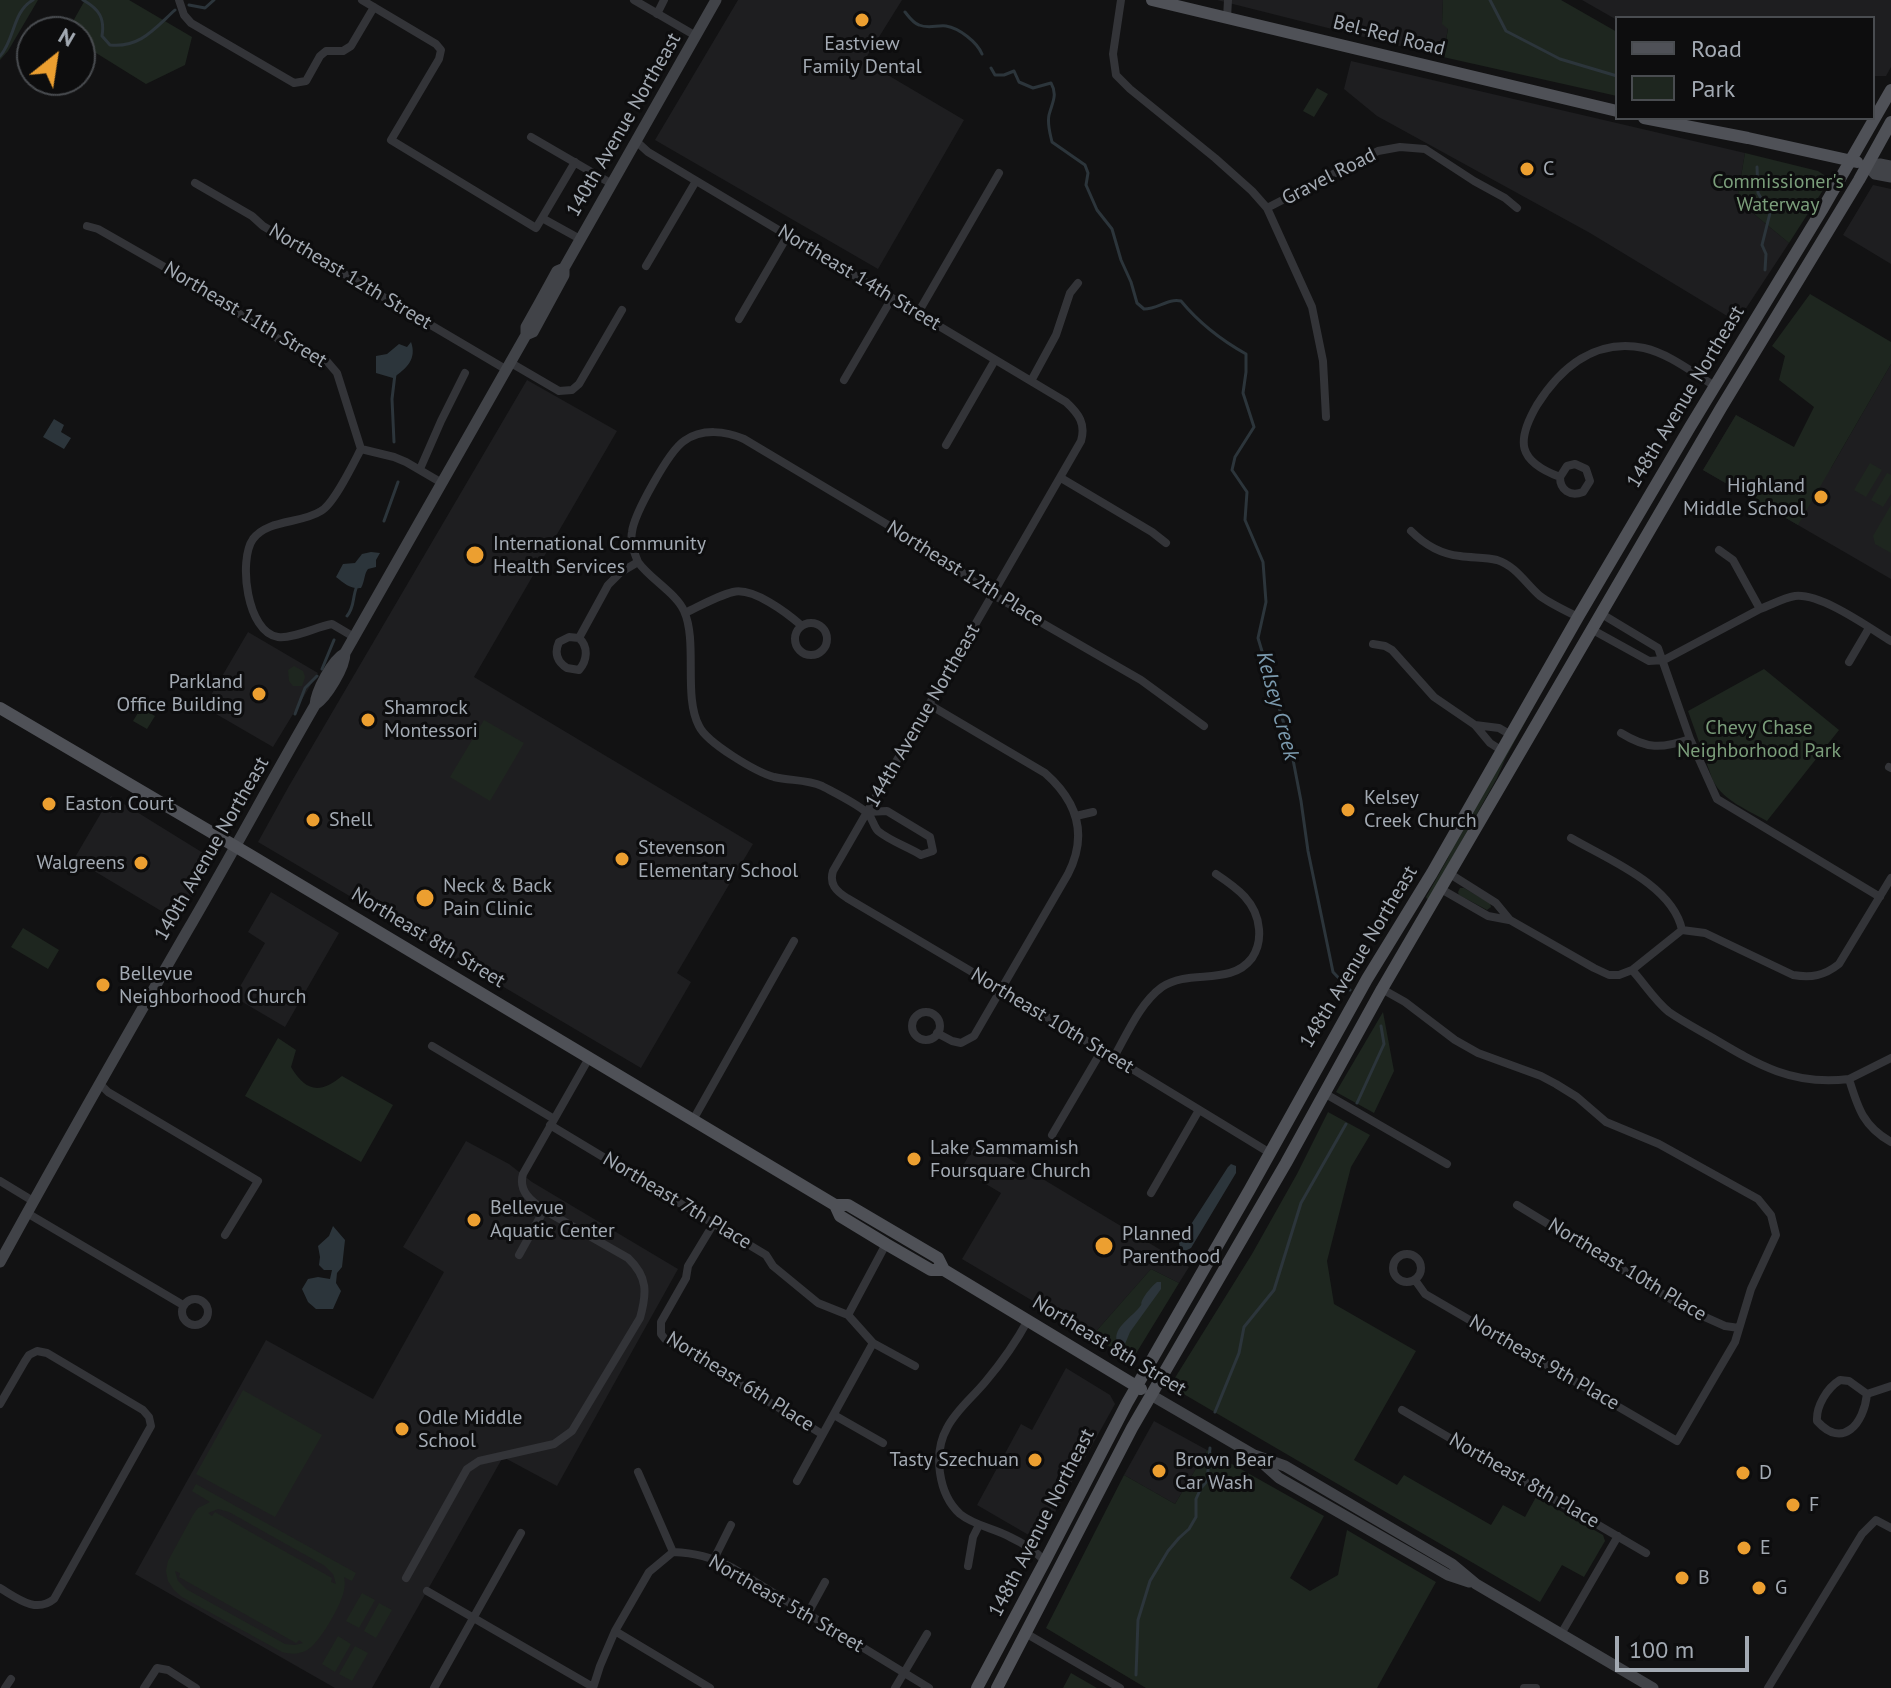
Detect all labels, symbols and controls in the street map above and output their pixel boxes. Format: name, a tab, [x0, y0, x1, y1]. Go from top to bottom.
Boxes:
marker: Eastview Family Dental	[853, 11, 871, 29]
street label: Bel-Red Road	[1331, 11, 1447, 61]
north arrow	[16, 16, 96, 96]
legend	[1615, 16, 1875, 120]
text: N	[54, 21, 80, 53]
street label: 140th Avenue Northeast	[562, 29, 686, 221]
place label: Eastview Family Dental	[802, 32, 922, 79]
text: Road	[1691, 33, 1742, 64]
text: Park	[1691, 73, 1735, 104]
street label: Gravel Road	[1278, 143, 1380, 211]
place label: C	[1543, 157, 1554, 181]
marker: C	[1518, 160, 1536, 178]
park label: Commissioner's Waterway	[1712, 170, 1844, 217]
street label: Northeast 12th Street	[264, 219, 436, 335]
street label: Northeast 14th Street	[773, 220, 945, 336]
street label: Northeast 11th Street	[159, 257, 331, 373]
street label: 148th Avenue Northeast	[1622, 302, 1750, 492]
place label: Highland Middle School	[1683, 474, 1805, 521]
marker: Highland Middle School	[1812, 488, 1830, 506]
street label: Northeast 12th Place	[882, 516, 1048, 632]
place label: International Community Health Services	[493, 532, 706, 579]
marker: International Community Health Services	[464, 544, 486, 566]
street label: 144th Avenue Northeast	[861, 620, 985, 812]
water label: Kelsey Creek	[1250, 649, 1304, 763]
place label: Parkland Office Building	[117, 670, 243, 717]
marker: Parkland Office Building	[250, 685, 268, 703]
place label: Shamrock Montessori	[384, 696, 478, 743]
marker: Shamrock Montessori	[359, 711, 377, 729]
park label: Chevy Chase Neighborhood Park	[1677, 716, 1841, 763]
street label: 140th Avenue Northeast	[150, 753, 274, 945]
place label: Kelsey Creek Church	[1364, 786, 1477, 833]
place label: Easton Court	[65, 792, 174, 816]
marker: Easton Court	[40, 795, 58, 813]
marker: Kelsey Creek Church	[1339, 801, 1357, 819]
place label: Shell	[329, 808, 372, 832]
marker: Shell	[304, 811, 322, 829]
place label: Stevenson Elementary School	[638, 836, 798, 883]
marker: Stevenson Elementary School	[613, 850, 631, 868]
place label: Walgreens	[37, 851, 125, 875]
marker: Walgreens	[132, 854, 150, 872]
street label: 148th Avenue Northeast	[1295, 862, 1423, 1052]
place label: Neck & Back Pain Clinic	[443, 874, 552, 921]
street label: Northeast 8th Street	[347, 883, 509, 993]
marker: Neck & Back Pain Clinic	[414, 887, 436, 909]
place label: Bellevue Neighborhood Church	[119, 962, 306, 1009]
street label: Northeast 10th Street	[966, 963, 1138, 1079]
marker: Bellevue Neighborhood Church	[94, 976, 112, 994]
place label: Lake Sammamish Foursquare Church	[930, 1136, 1091, 1183]
street label: Northeast 7th Place	[598, 1147, 756, 1255]
marker: Lake Sammamish Foursquare Church	[905, 1150, 923, 1168]
place label: Bellevue Aquatic Center	[490, 1196, 615, 1243]
marker: Bellevue Aquatic Center	[465, 1211, 483, 1229]
street label: Northeast 10th Place	[1543, 1213, 1711, 1327]
place label: Planned Parenthood	[1122, 1222, 1220, 1269]
marker: Planned Parenthood	[1093, 1235, 1115, 1257]
street label: Northeast 8th Street	[1028, 1291, 1190, 1401]
street label: Northeast 9th Place	[1465, 1310, 1623, 1416]
street label: Northeast 6th Place	[662, 1327, 818, 1437]
place label: Odle Middle School	[418, 1406, 522, 1453]
marker: Odle Middle School	[393, 1420, 411, 1438]
street label: 148th Avenue Northeast	[984, 1425, 1100, 1621]
street label: Northeast 8th Place	[1445, 1428, 1603, 1534]
place label: Tasty Szechuan	[889, 1448, 1019, 1472]
place label: Brown Bear Car Wash	[1175, 1448, 1274, 1495]
marker: Tasty Szechuan	[1026, 1451, 1044, 1469]
place label: D	[1759, 1461, 1772, 1485]
marker: Brown Bear Car Wash	[1150, 1462, 1168, 1480]
marker: D	[1734, 1464, 1752, 1482]
place label: F	[1809, 1493, 1819, 1517]
marker: F	[1784, 1496, 1802, 1514]
place label: E	[1760, 1536, 1771, 1560]
marker: E	[1735, 1539, 1753, 1557]
street label: Northeast 5th Street	[704, 1550, 868, 1658]
place label: B	[1698, 1566, 1710, 1590]
marker: B	[1673, 1569, 1691, 1587]
place label: G	[1775, 1576, 1787, 1600]
marker: G	[1750, 1579, 1768, 1597]
scale bar	[1619, 1620, 1753, 1670]
text: 100 m	[1629, 1634, 1694, 1665]

